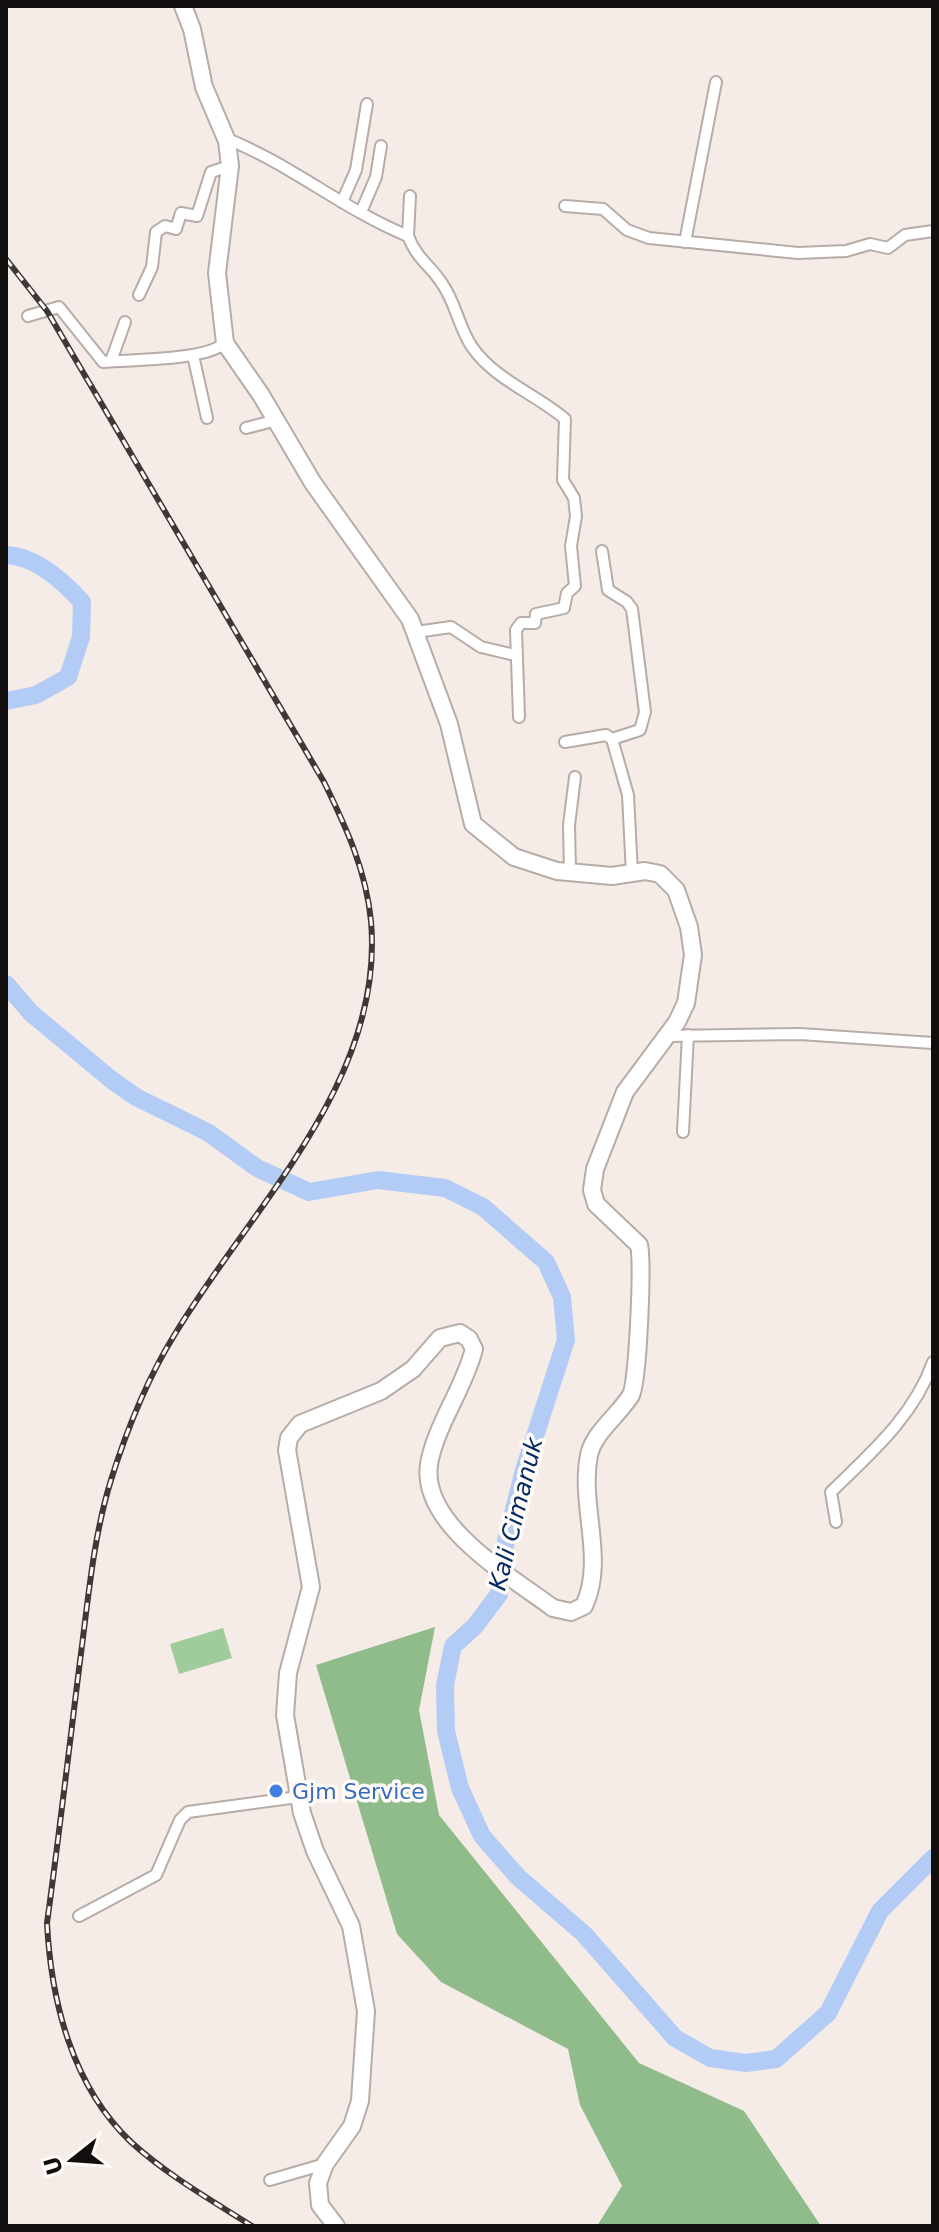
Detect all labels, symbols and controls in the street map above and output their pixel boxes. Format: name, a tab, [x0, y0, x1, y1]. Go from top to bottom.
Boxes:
water label: Kali Cimanuk	[483, 1434, 549, 1593]
place label: Gjm Service	[292, 1779, 425, 1804]
marker: Gjm Service	[267, 1782, 285, 1800]
north arrow	[32, 2120, 112, 2200]
text: U	[39, 2153, 68, 2178]

